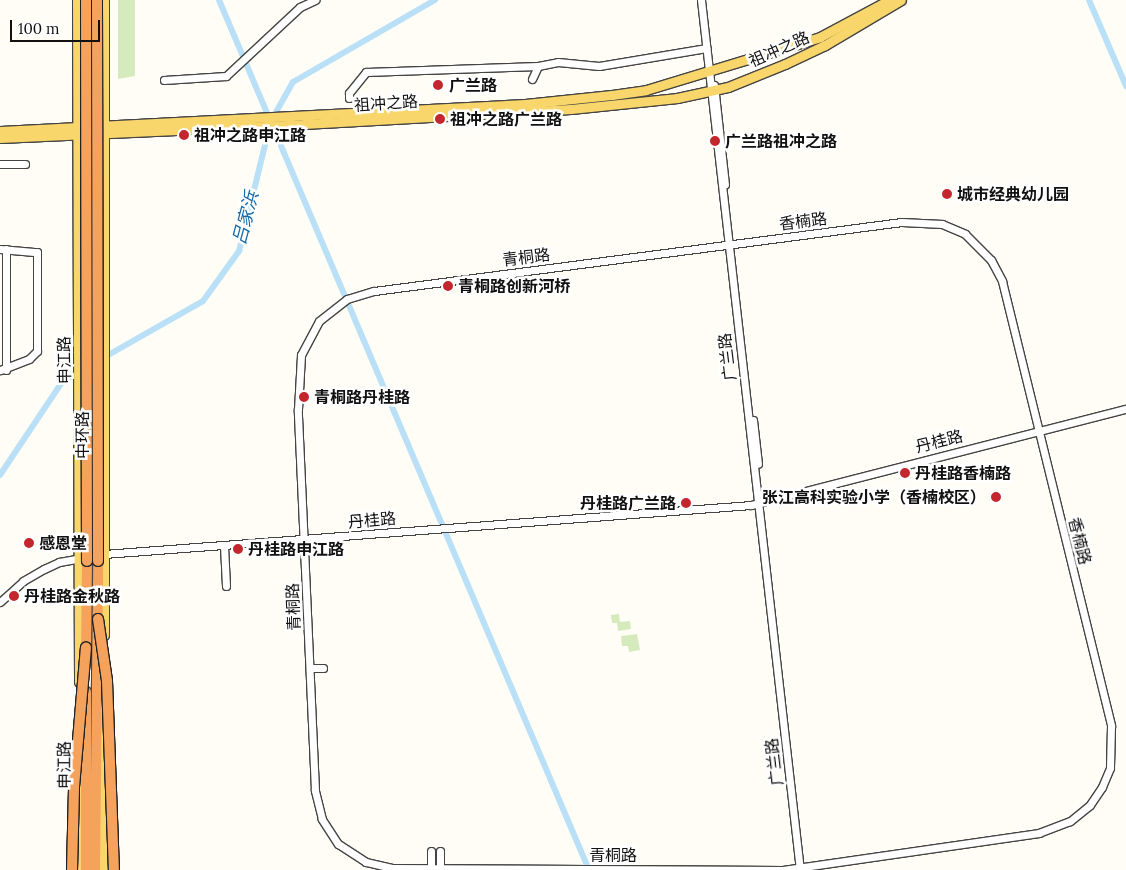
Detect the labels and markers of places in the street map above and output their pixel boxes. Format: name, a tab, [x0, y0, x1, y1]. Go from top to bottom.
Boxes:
place label: 广兰路	[449, 75, 497, 95]
marker: 广兰路	[431, 78, 445, 92]
place label: 祖冲之路广兰路	[450, 109, 562, 129]
marker: 祖冲之路广兰路	[434, 113, 446, 125]
place label: 祖冲之路申江路	[194, 125, 306, 145]
marker: 祖冲之路申江路	[178, 129, 190, 141]
place label: 广兰路祖冲之路	[725, 131, 837, 151]
marker: 广兰路祖冲之路	[709, 135, 721, 147]
place label: 城市经典幼儿园	[957, 184, 1069, 204]
marker: 城市经典幼儿园	[941, 188, 953, 200]
place label: 青桐路创新河桥	[458, 276, 570, 296]
marker: 青桐路创新河桥	[442, 280, 454, 292]
place label: 青桐路丹桂路	[314, 387, 410, 407]
marker: 青桐路丹桂路	[298, 391, 310, 403]
place label: 丹桂路香楠路	[915, 463, 1011, 483]
marker: 丹桂路香楠路	[899, 467, 911, 479]
place label: 张江高科实验小学（香楠校区）	[762, 487, 986, 507]
marker: 张江高科实验小学（香楠校区）	[990, 491, 1002, 503]
place label: 丹桂路广兰路	[580, 493, 676, 513]
marker: 丹桂路广兰路	[680, 497, 692, 509]
place label: 感恩堂	[39, 533, 87, 553]
marker: 感恩堂	[23, 537, 35, 549]
place label: 丹桂路申江路	[248, 539, 344, 559]
marker: 丹桂路申江路	[232, 543, 244, 555]
place label: 丹桂路金秋路	[24, 586, 120, 606]
marker: 丹桂路金秋路	[8, 590, 20, 602]

